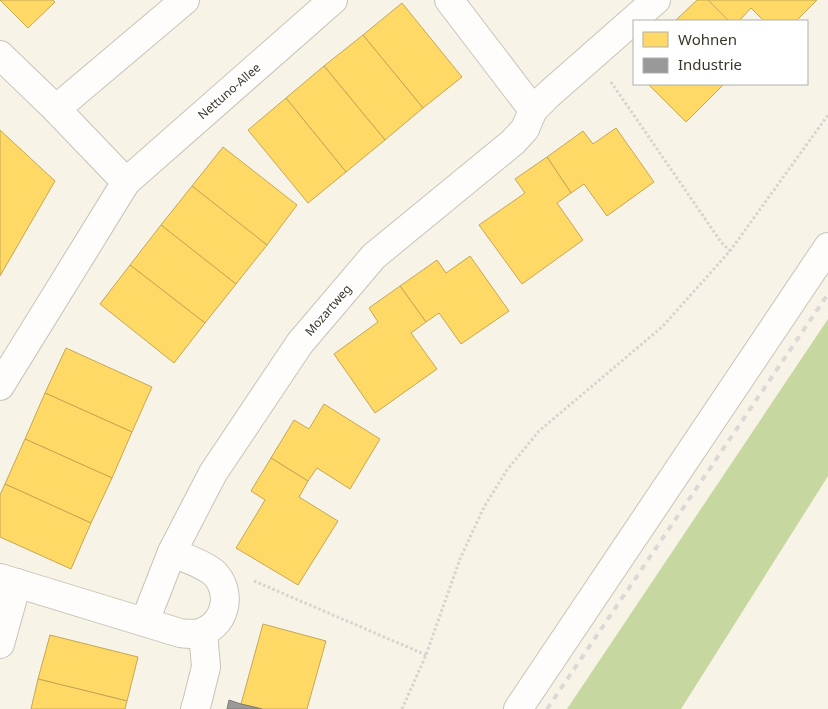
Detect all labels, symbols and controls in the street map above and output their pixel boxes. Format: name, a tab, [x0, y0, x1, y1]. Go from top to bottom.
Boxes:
legend	[633, 20, 808, 85]
text: Wohnen	[678, 29, 737, 49]
text: Industrie	[678, 54, 742, 74]
street label: Nettuno-Allee	[194, 59, 264, 123]
street label: Mozartweg	[301, 281, 355, 339]

